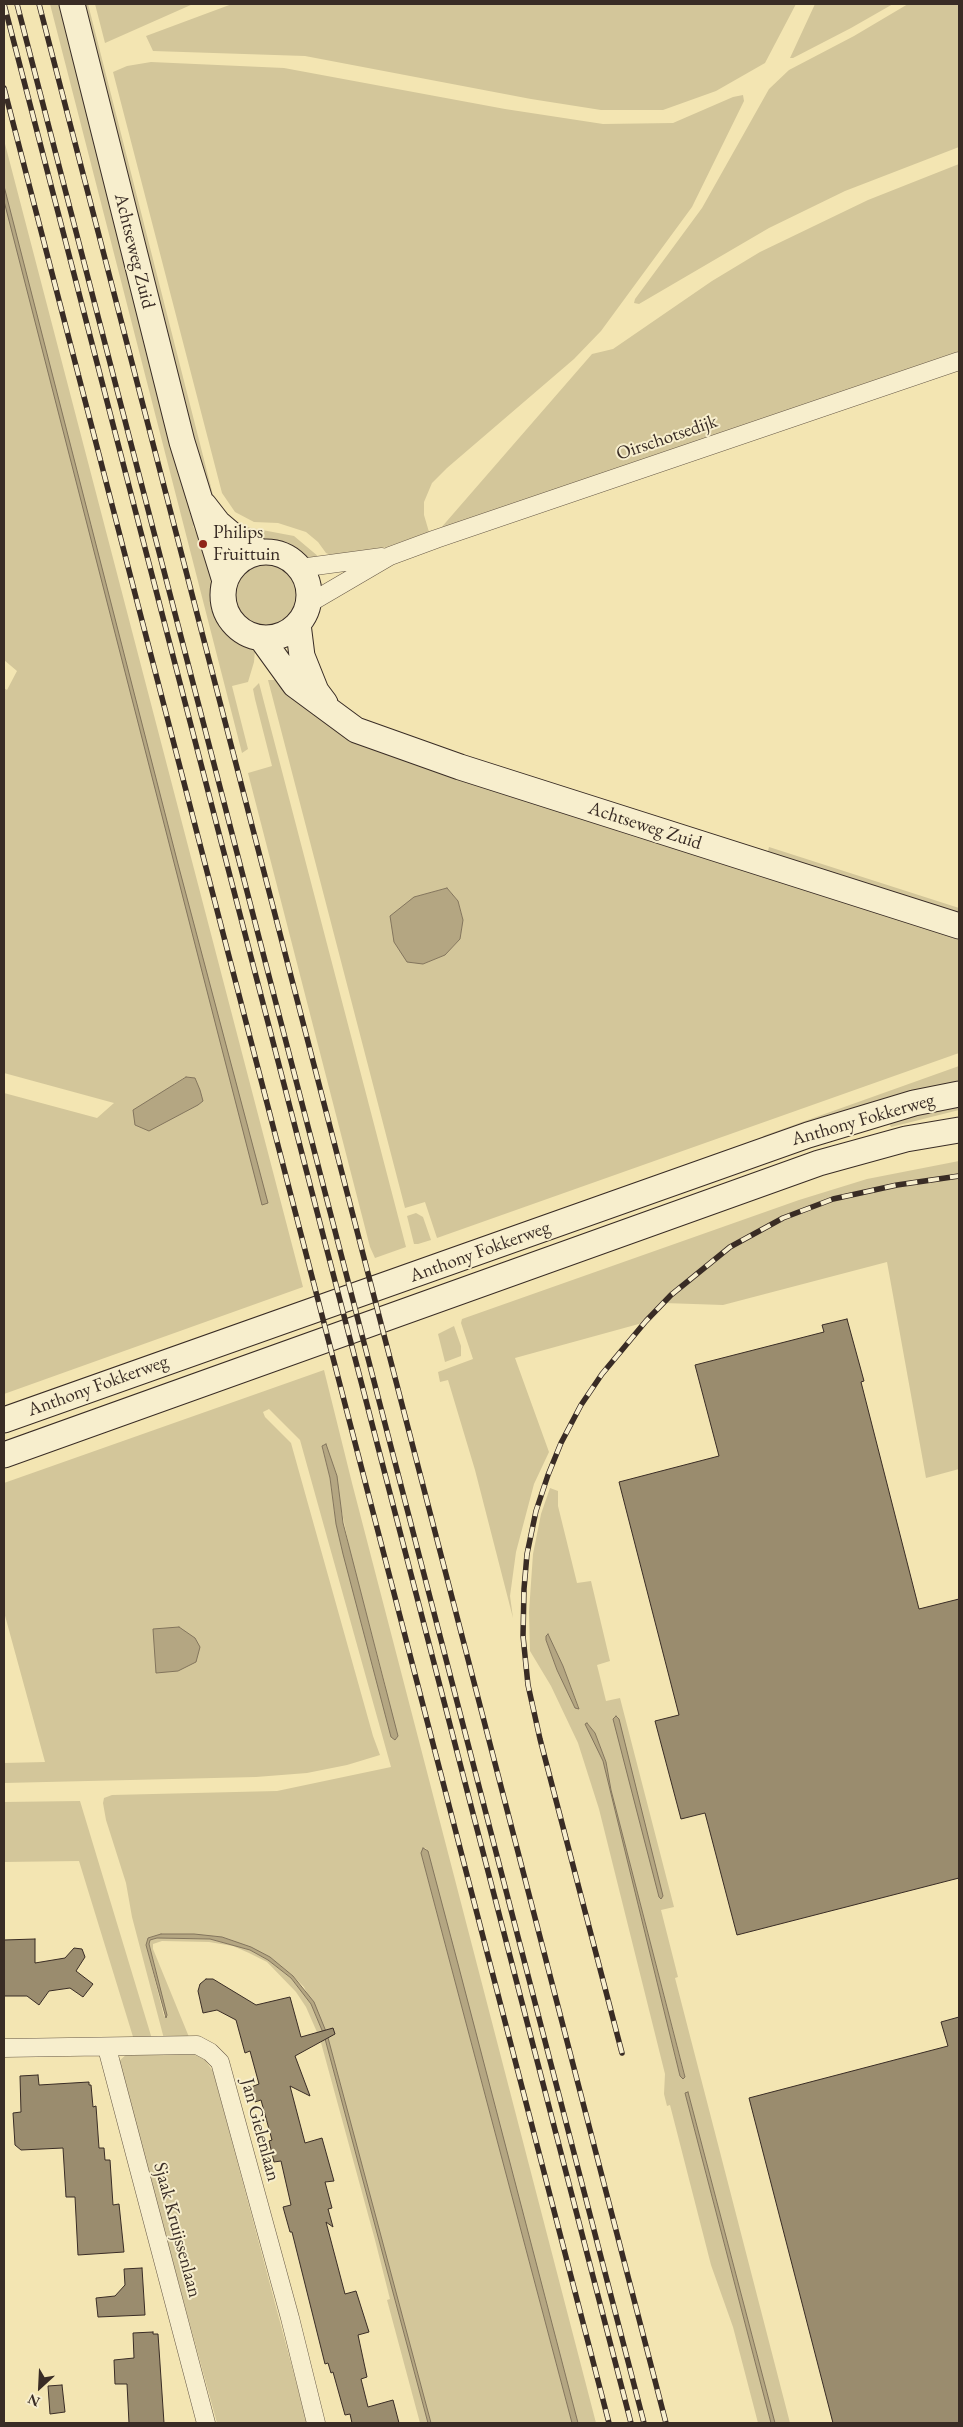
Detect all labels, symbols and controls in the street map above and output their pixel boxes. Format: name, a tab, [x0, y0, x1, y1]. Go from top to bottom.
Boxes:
street label: Achtseweg Zuid	[109, 191, 159, 311]
street label: Oirschotsedijk	[613, 410, 721, 466]
place label: Philips Fruittuin	[213, 522, 280, 566]
marker: Philips Fruittuin	[197, 538, 209, 550]
street label: Achtseweg Zuid	[585, 797, 705, 855]
street label: Anthony Fokkerweg	[789, 1089, 937, 1151]
street label: Anthony Fokkerweg	[407, 1216, 553, 1288]
street label: Anthony Fokkerweg	[25, 1350, 171, 1422]
street label: Jan Gielenlaan	[235, 2076, 285, 2184]
street label: Sjaak Kruijssenlaan	[148, 2160, 206, 2300]
north arrow	[15, 2362, 65, 2412]
text: N	[25, 2390, 43, 2411]

